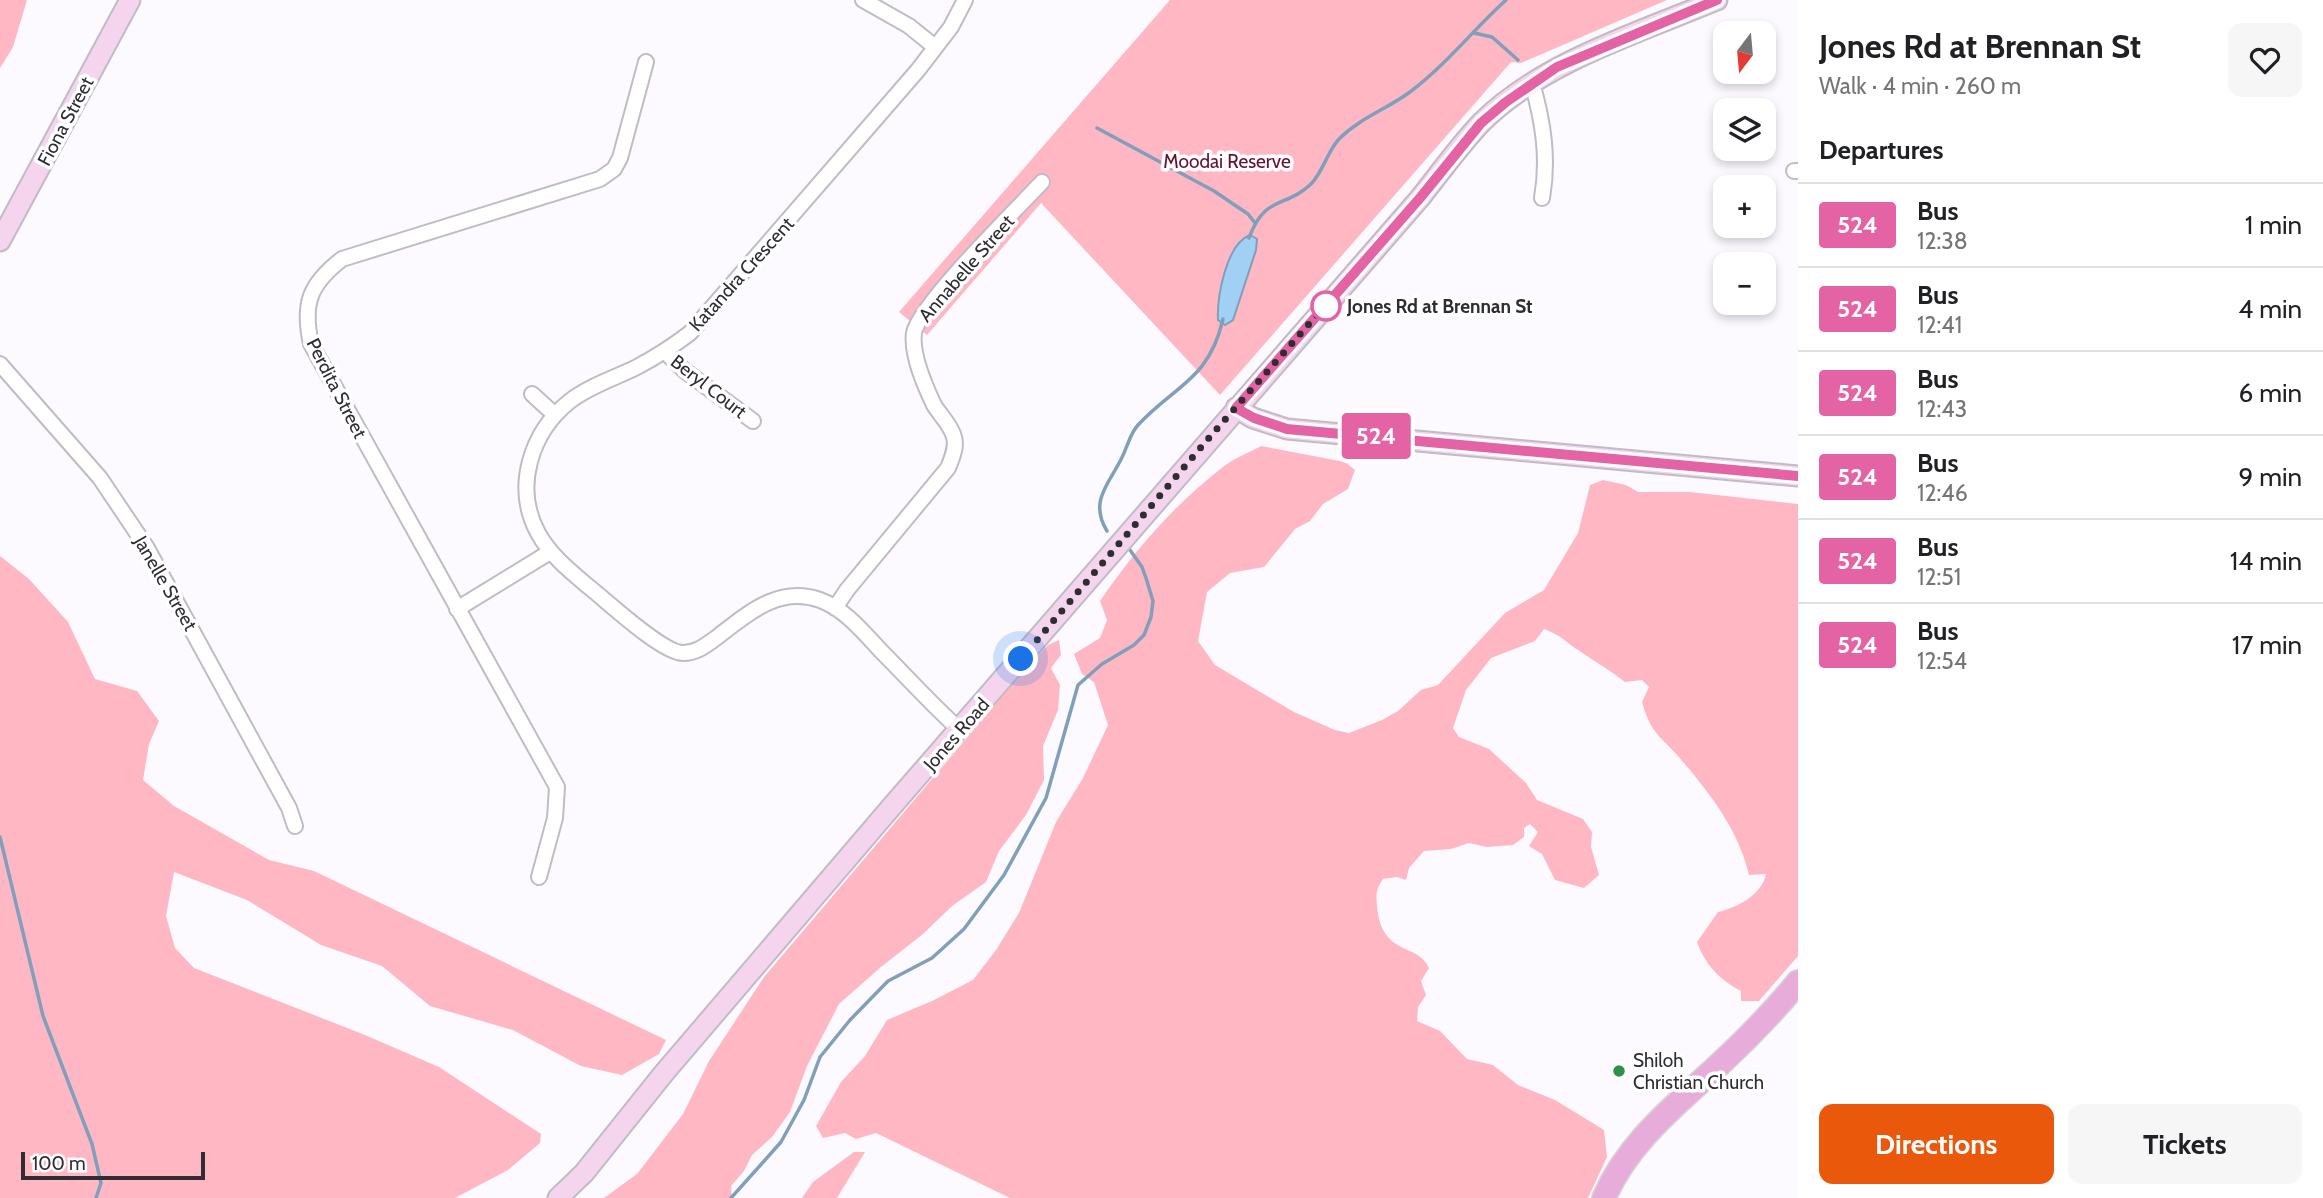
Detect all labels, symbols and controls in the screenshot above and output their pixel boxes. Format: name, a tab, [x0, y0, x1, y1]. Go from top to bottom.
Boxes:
north arrow	[1713, 21, 1776, 84]
map controls	[1713, 21, 1776, 315]
button: heart	[2228, 23, 2302, 97]
text: Jones Rd at Brennan St	[1819, 26, 2141, 66]
street label: Fiona Street	[32, 72, 99, 170]
text: Walk · 4 min · 260 m	[1819, 72, 2021, 100]
button: layers	[1713, 98, 1776, 161]
text: Departures	[1819, 134, 1943, 166]
park label: Moodai Reserve	[1163, 150, 1291, 173]
button: +	[1713, 175, 1776, 238]
text: Bus	[1917, 195, 1958, 227]
text: 1 min	[2245, 209, 2302, 241]
street label: Annabelle Street	[914, 210, 1019, 326]
text: 524	[1837, 210, 1878, 239]
street label: Katandra Crescent	[684, 212, 799, 336]
text: 12:38	[1917, 227, 1968, 255]
button: −	[1713, 252, 1776, 315]
text: Bus	[1917, 279, 1958, 311]
marker: Jones Rd at Brennan St	[1311, 291, 1341, 321]
text: 4 min	[2238, 293, 2302, 325]
text: 524	[1837, 294, 1878, 323]
place label: Jones Rd at Brennan St	[1346, 295, 1533, 318]
text: 12:41	[1917, 311, 1962, 339]
street label: Perdita Street	[301, 334, 372, 443]
street label: Beryl Court	[666, 350, 752, 423]
text: Bus	[1917, 363, 1958, 395]
text: 6 min	[2239, 377, 2302, 409]
text: 524	[1837, 378, 1878, 407]
text: 12:43	[1917, 395, 1967, 423]
line badge: 524	[1336, 413, 1416, 459]
text: 524	[1356, 421, 1396, 450]
text: Bus	[1917, 447, 1958, 479]
text: 9 min	[2239, 461, 2302, 493]
text: 524	[1837, 462, 1878, 491]
text: 12:46	[1917, 479, 1968, 507]
street label: Janelle Street	[129, 531, 202, 635]
text: Bus	[1917, 531, 1958, 563]
text: 14 min	[2230, 545, 2302, 577]
text: 524	[1837, 546, 1878, 575]
text: 12:51	[1917, 563, 1961, 591]
text: Bus	[1917, 615, 1958, 647]
text: 17 min	[2232, 629, 2302, 661]
text: 524	[1837, 630, 1878, 659]
your location	[1003, 641, 1038, 676]
text: 12:54	[1917, 647, 1967, 675]
street label: Jones Road	[918, 693, 994, 776]
place label: Shiloh Christian Church	[1633, 1049, 1764, 1094]
marker: Shiloh Christian Church	[1611, 1063, 1627, 1079]
button: Directions	[1819, 1104, 2054, 1184]
button: Tickets	[2068, 1104, 2302, 1184]
scale bar	[21, 1149, 205, 1181]
text: 100 m	[32, 1152, 86, 1175]

